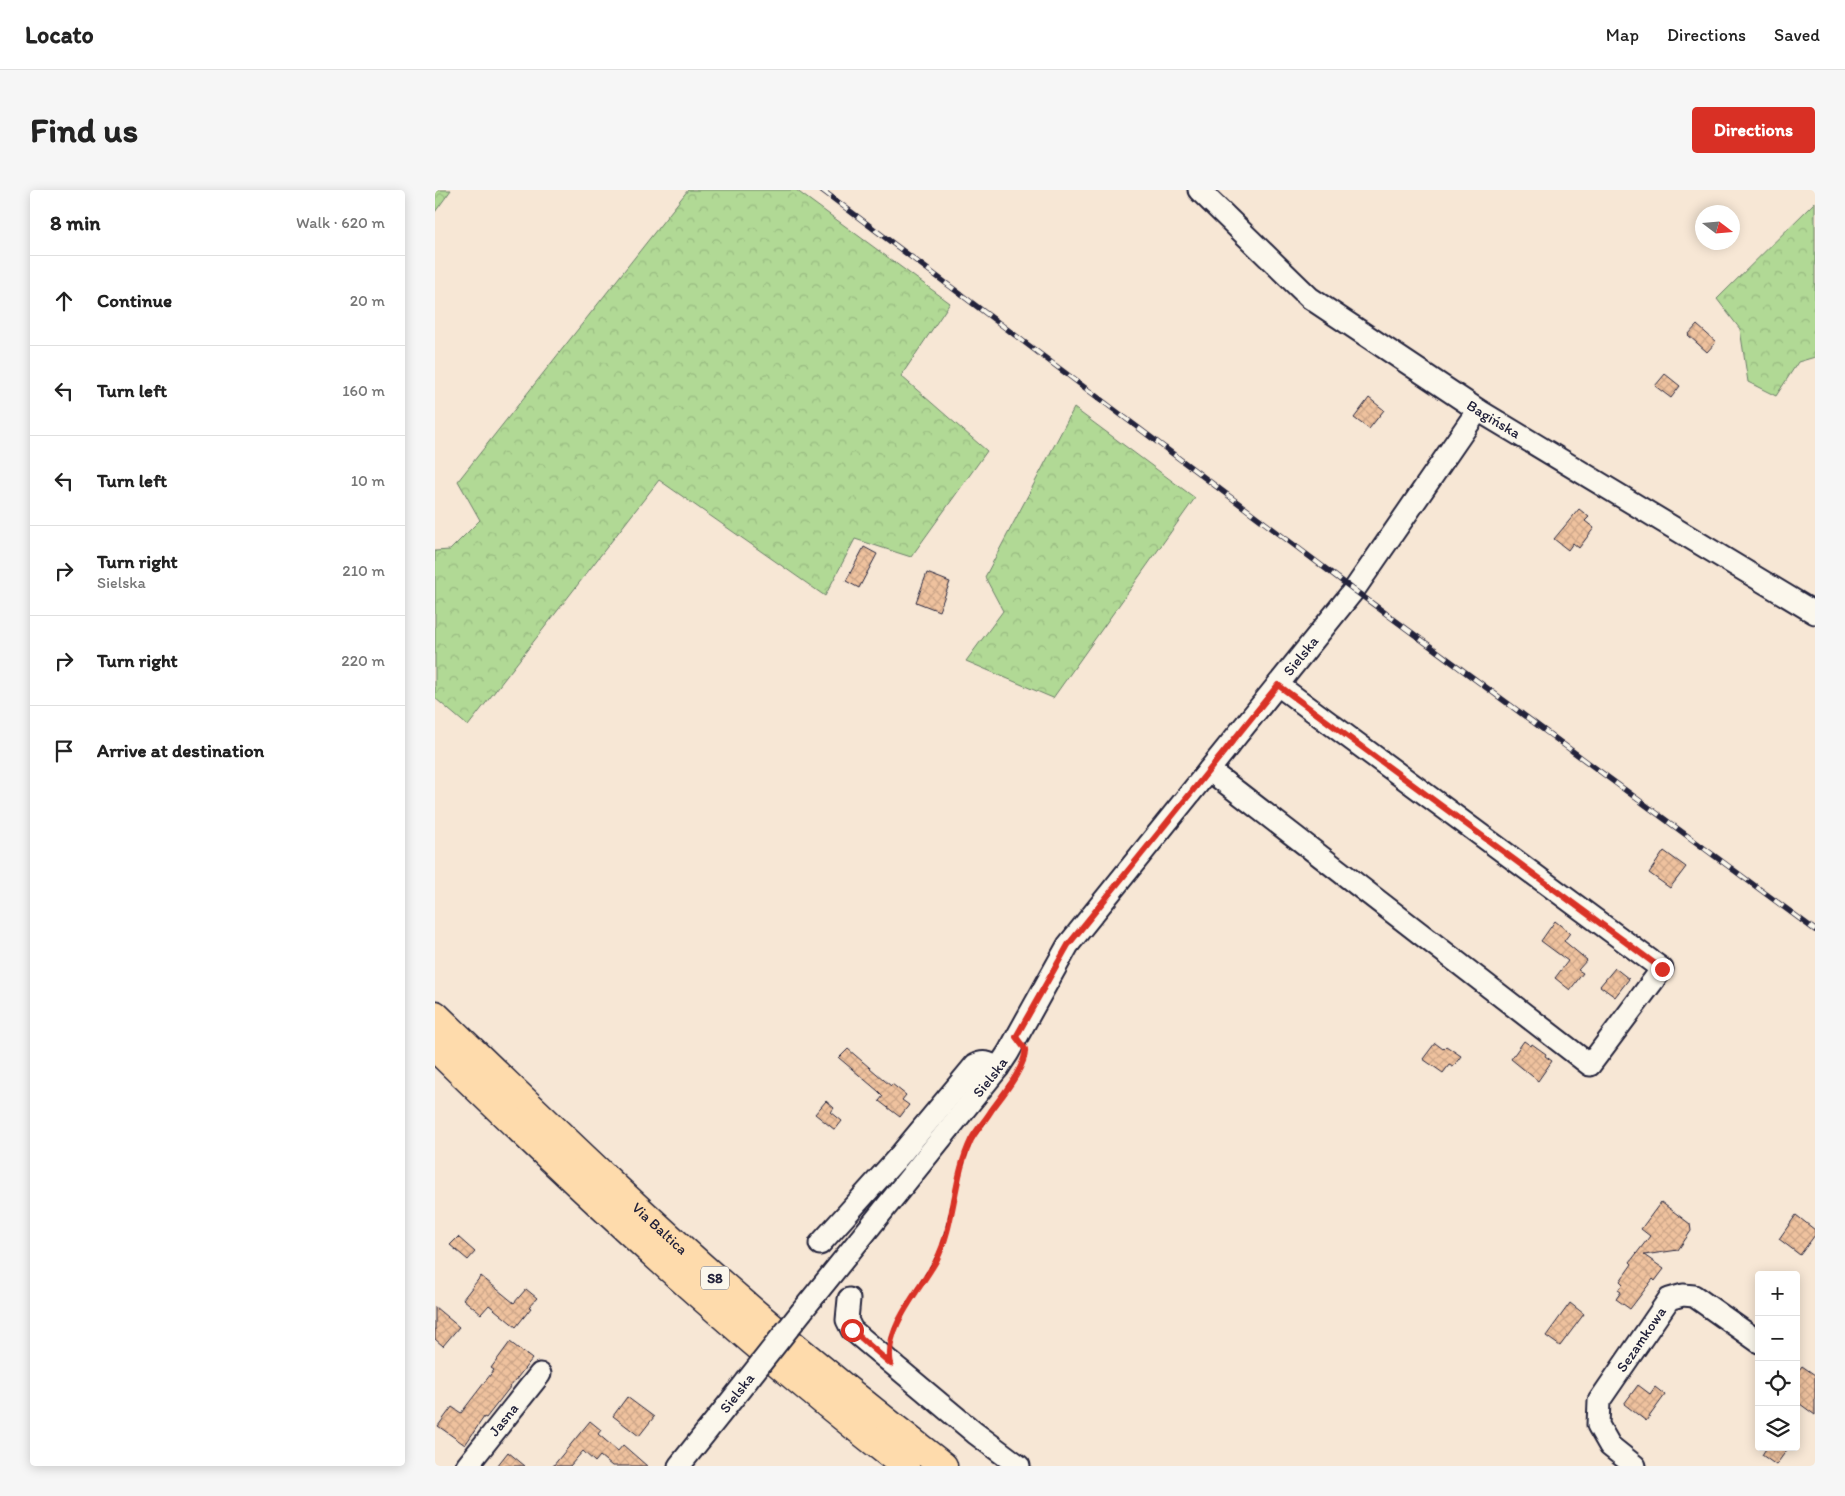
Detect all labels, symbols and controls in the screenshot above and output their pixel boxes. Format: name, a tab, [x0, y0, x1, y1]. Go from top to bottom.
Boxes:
text: Locato	[25, 20, 94, 49]
text: Map	[1606, 24, 1639, 46]
text: Directions	[1667, 24, 1746, 46]
text: Saved	[1774, 24, 1820, 46]
button: Directions	[1692, 107, 1815, 153]
text: Find us	[30, 109, 138, 151]
north arrow	[1695, 205, 1740, 250]
text: 8 min	[50, 210, 100, 235]
text: Walk · 620 m	[296, 213, 385, 232]
icon: ahead	[50, 287, 78, 315]
text: Continue	[97, 289, 172, 312]
text: 20 m	[350, 291, 385, 310]
icon: left	[50, 377, 78, 405]
text: Turn left	[97, 379, 167, 402]
text: 160 m	[342, 381, 385, 400]
street label: Bagińska	[1463, 396, 1524, 443]
icon: left	[50, 467, 78, 495]
text: Turn left	[97, 469, 167, 492]
text: 10 m	[351, 471, 385, 490]
text: Turn right	[97, 550, 178, 573]
icon: right	[50, 557, 78, 585]
text: 210 m	[342, 561, 385, 580]
text: Sielska	[97, 573, 146, 592]
street label: Sielska	[1279, 632, 1322, 679]
icon: right	[50, 647, 78, 675]
text: Turn right	[97, 649, 178, 672]
text: 220 m	[341, 651, 385, 670]
icon: arrive	[50, 737, 78, 765]
text: Arrive at destination	[97, 739, 264, 762]
route end	[1651, 958, 1674, 981]
street label: Sielska	[969, 1054, 1012, 1101]
street label: Via Baltica	[628, 1199, 692, 1259]
road number: S8	[701, 1266, 729, 1290]
map controls	[1755, 1271, 1800, 1451]
button: +	[1755, 1271, 1800, 1316]
street label: Sezamkowa	[1613, 1303, 1670, 1375]
button: −	[1755, 1316, 1800, 1361]
route start	[841, 1319, 864, 1342]
button: locate	[1755, 1361, 1800, 1406]
street label: Sielska	[716, 1369, 758, 1417]
street label: Jasna	[485, 1399, 523, 1440]
button: layers	[1755, 1406, 1800, 1451]

